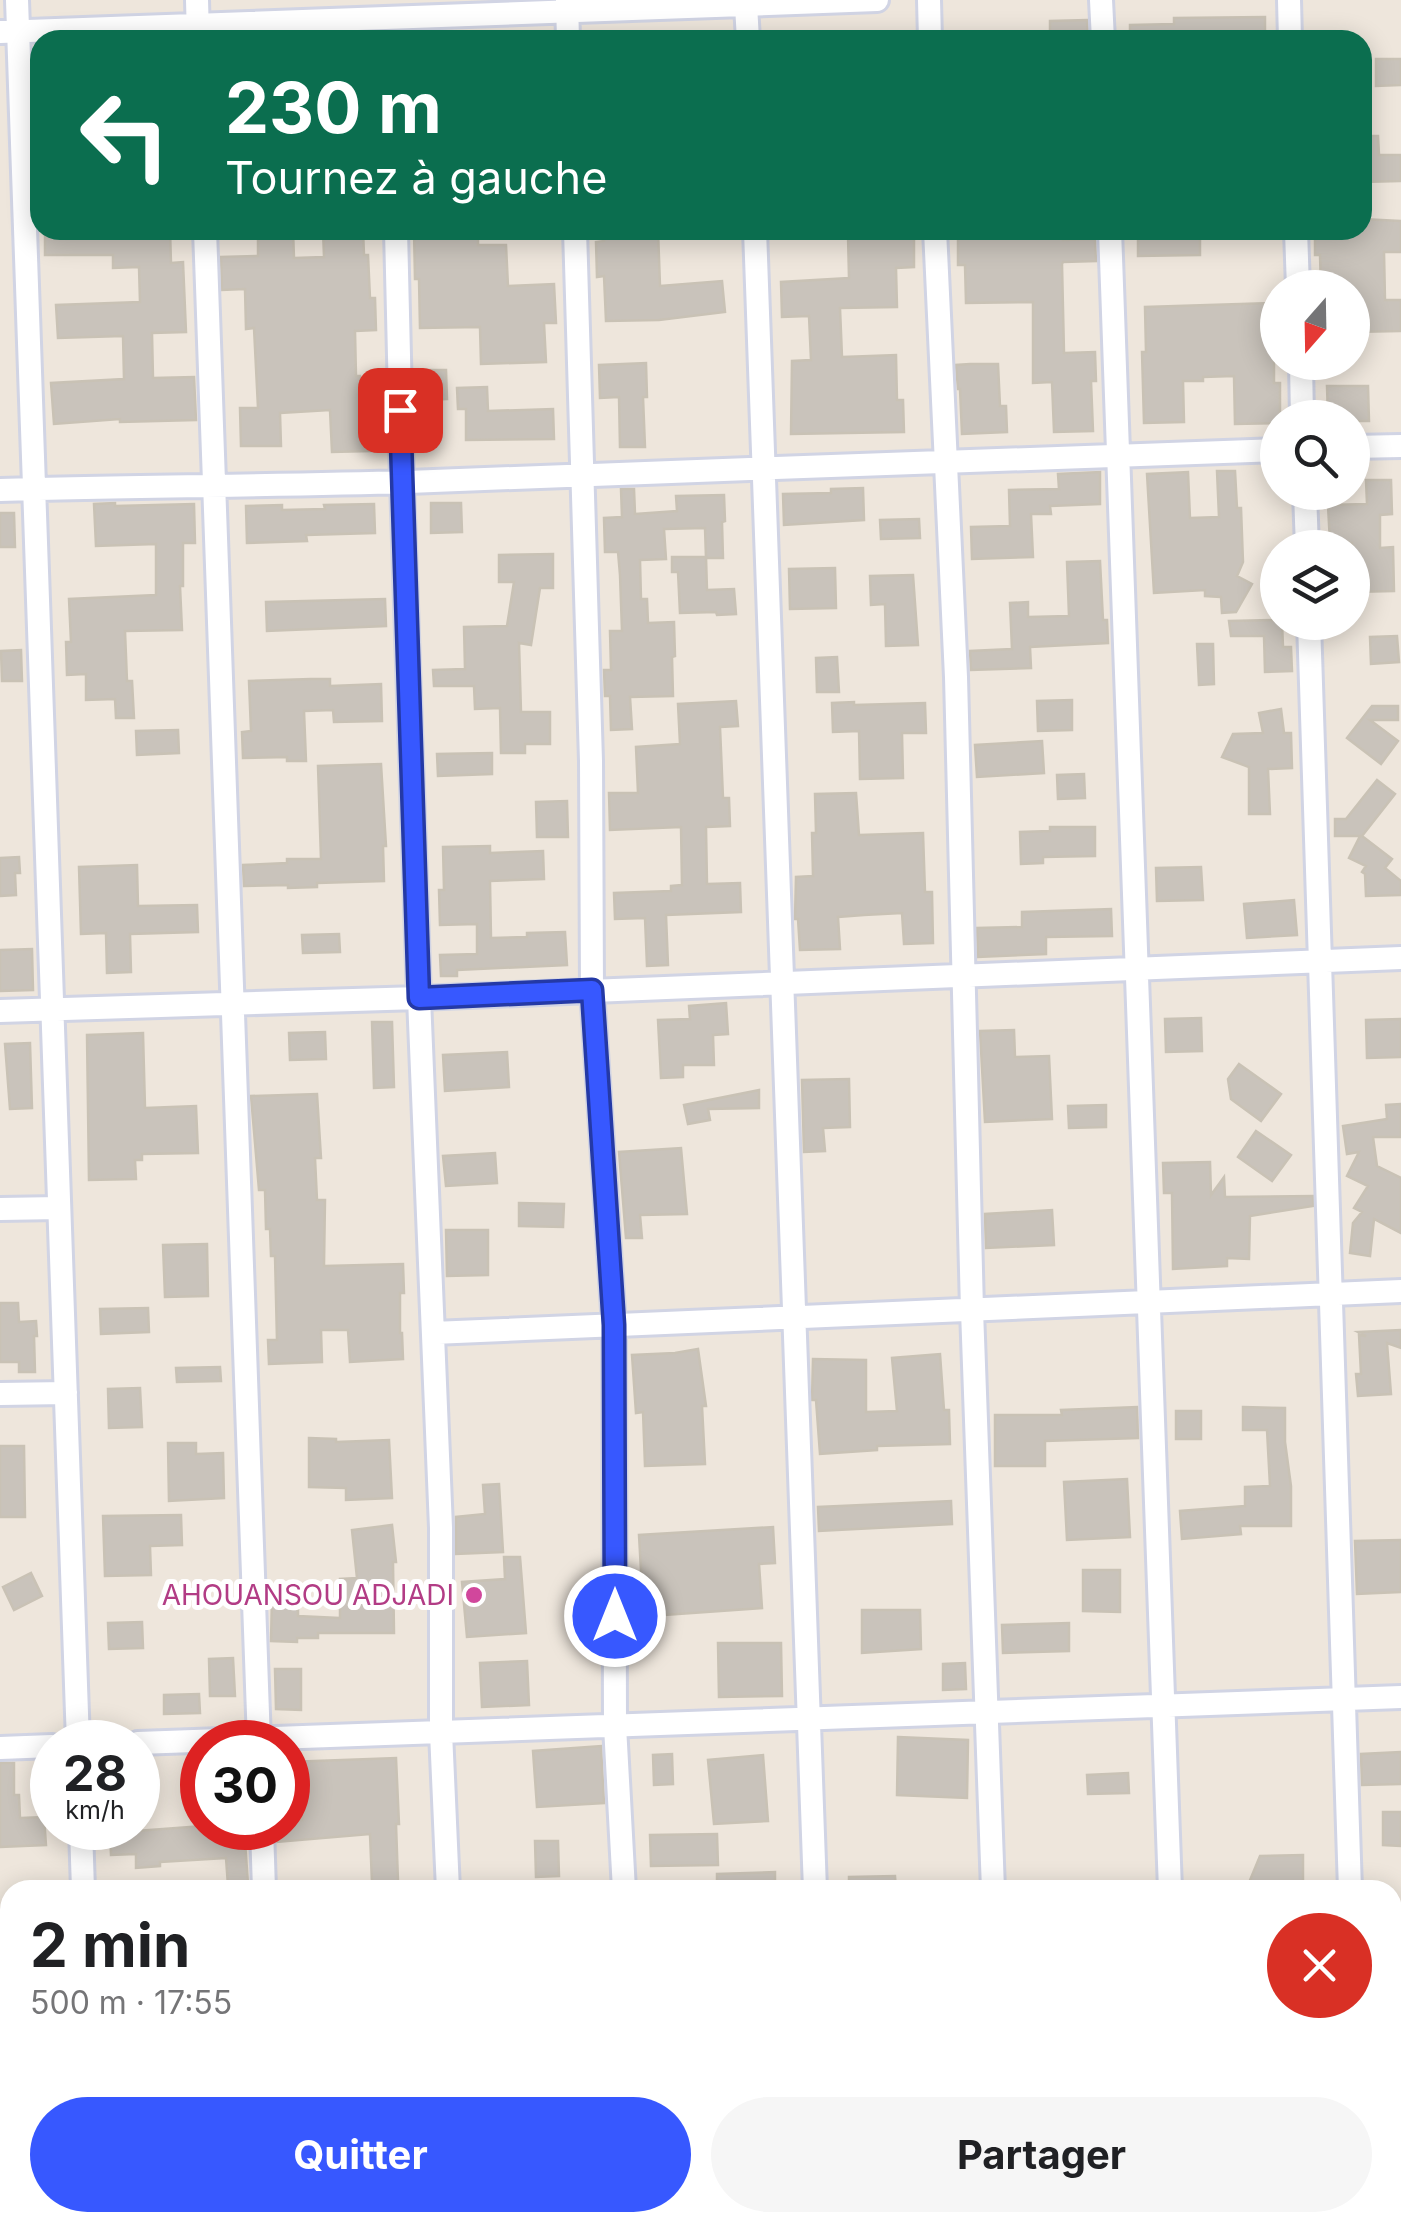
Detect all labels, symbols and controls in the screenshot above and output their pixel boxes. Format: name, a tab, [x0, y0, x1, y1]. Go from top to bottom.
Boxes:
text: 230 m	[225, 65, 442, 150]
icon: left	[60, 70, 190, 200]
text: Tournez à gauche	[225, 150, 607, 205]
north arrow	[1260, 270, 1370, 380]
map controls	[1260, 270, 1370, 640]
pin	[358, 368, 443, 453]
icon: arrive	[373, 383, 428, 438]
button: search	[1260, 400, 1370, 510]
button: layers	[1260, 530, 1370, 640]
position arrow	[563, 1564, 667, 1668]
place label: AHOUANSOU ADJADI	[162, 1578, 454, 1612]
marker: AHOUANSOU ADJADI	[463, 1584, 485, 1606]
speed limit sign: 30	[180, 1720, 310, 1850]
text: 28	[63, 1743, 127, 1803]
text: km/h	[65, 1795, 125, 1825]
text: 2 min	[30, 1909, 190, 1981]
button: close	[1267, 1913, 1372, 2018]
text: 500 m · 17:55	[30, 1983, 232, 2022]
button: Quitter	[30, 2097, 691, 2212]
button: Partager	[711, 2097, 1372, 2212]

